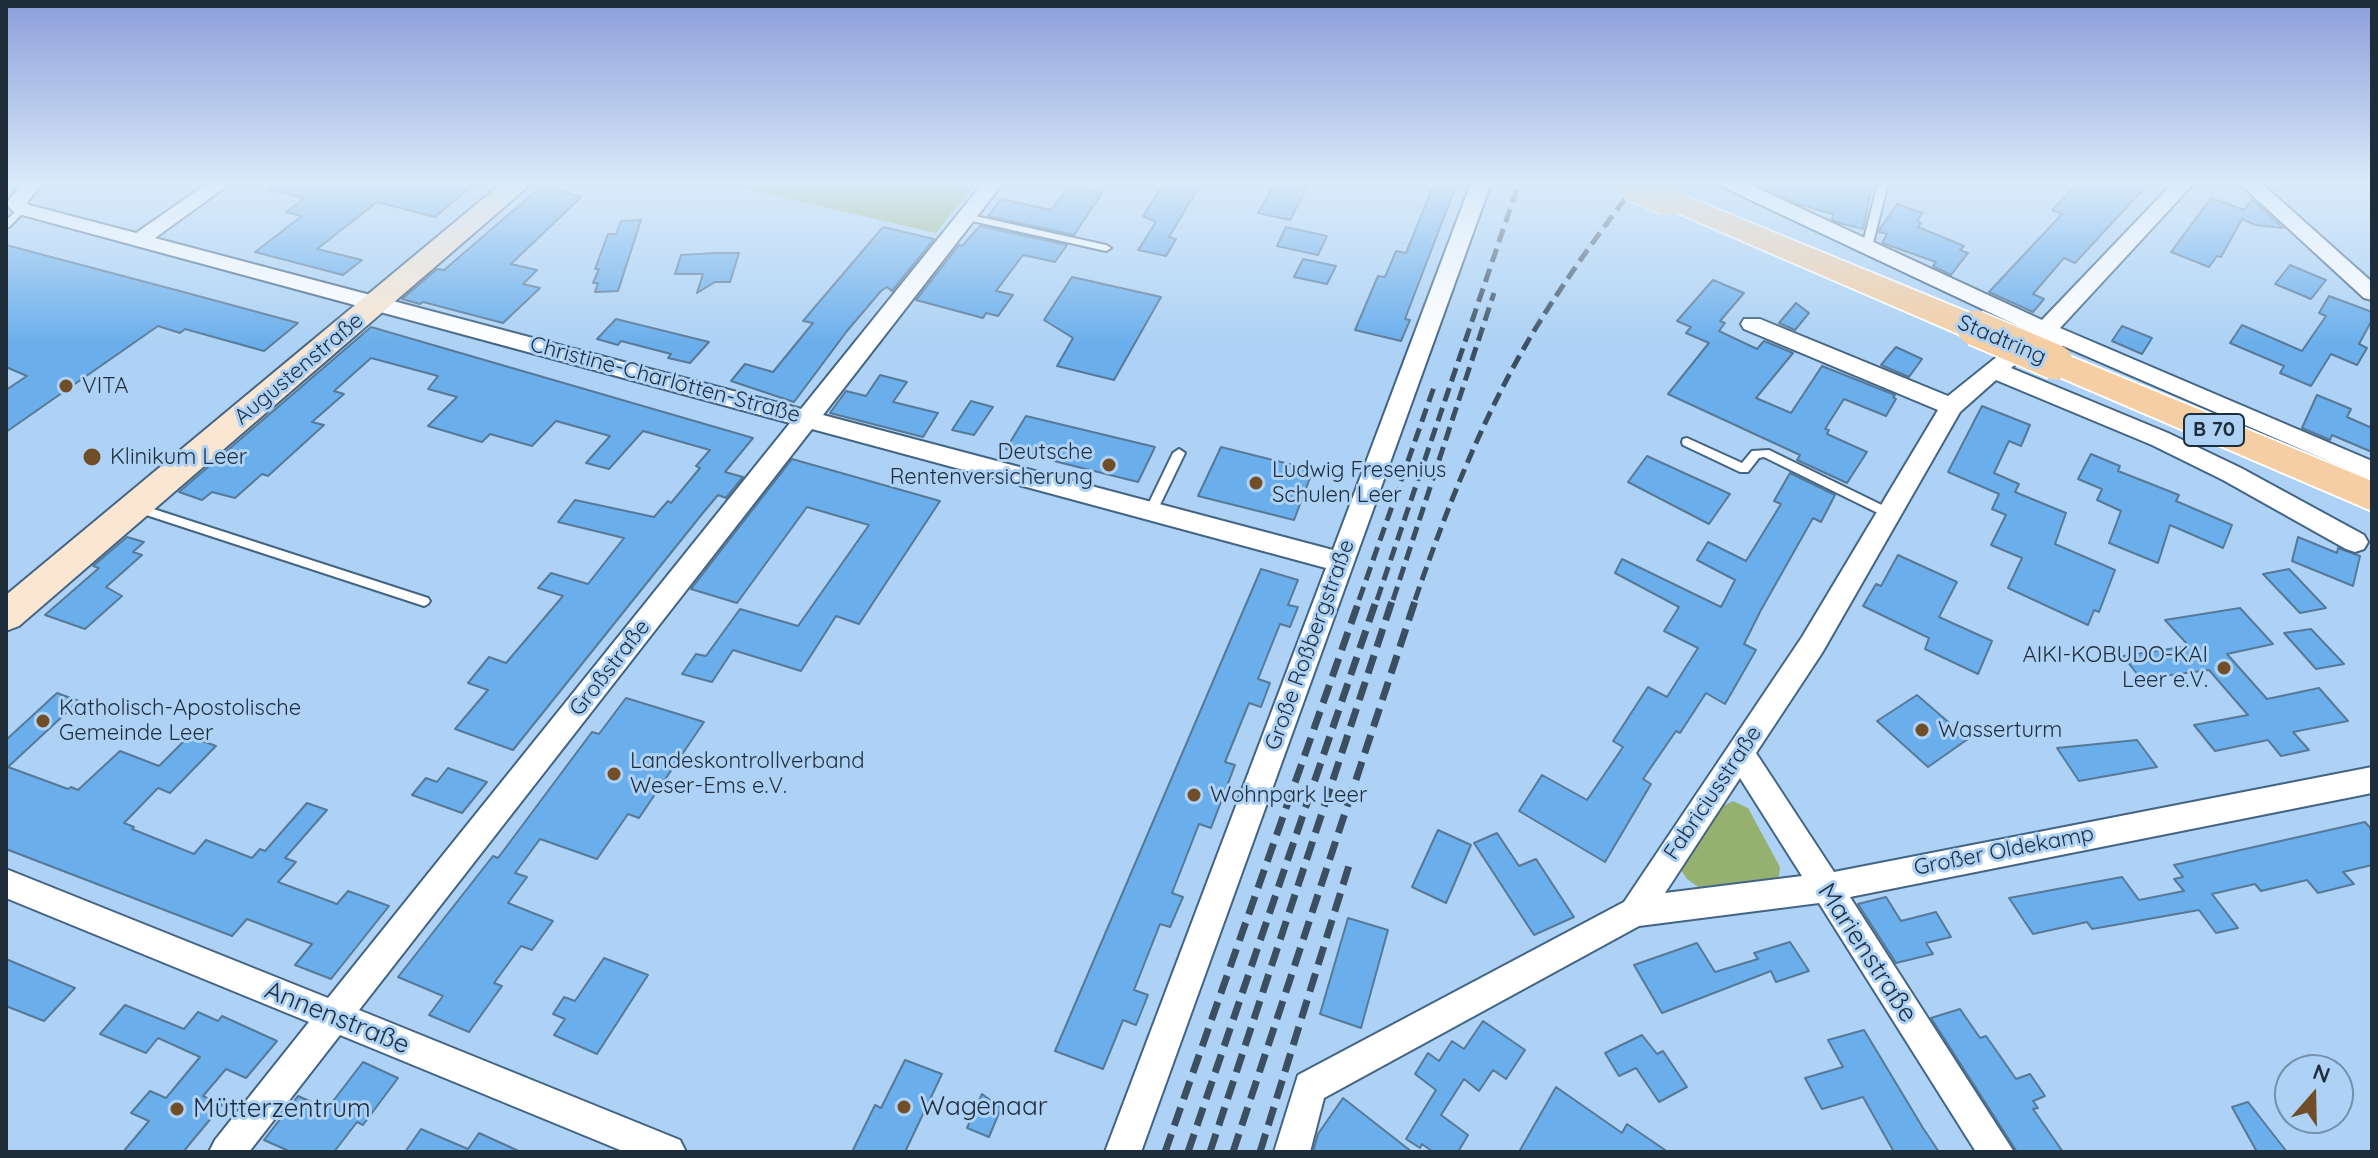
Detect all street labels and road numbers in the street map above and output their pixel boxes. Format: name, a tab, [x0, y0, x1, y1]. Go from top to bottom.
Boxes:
street label: Augustenstraße	[229, 307, 369, 431]
street label: Stadtring	[1954, 310, 2050, 370]
street label: Christine-Charlotten-Straße	[527, 331, 803, 429]
road number: B 70	[2184, 414, 2244, 446]
street label: Große Roßbergstraße	[1260, 536, 1360, 754]
street label: Großstraße	[564, 615, 656, 721]
street label: Fabriciusstraße	[1658, 721, 1768, 865]
street label: Großer Oldekamp	[1912, 821, 2096, 881]
street label: Marienstraße	[1810, 878, 1924, 1028]
street label: Annenstraße	[260, 975, 414, 1061]

